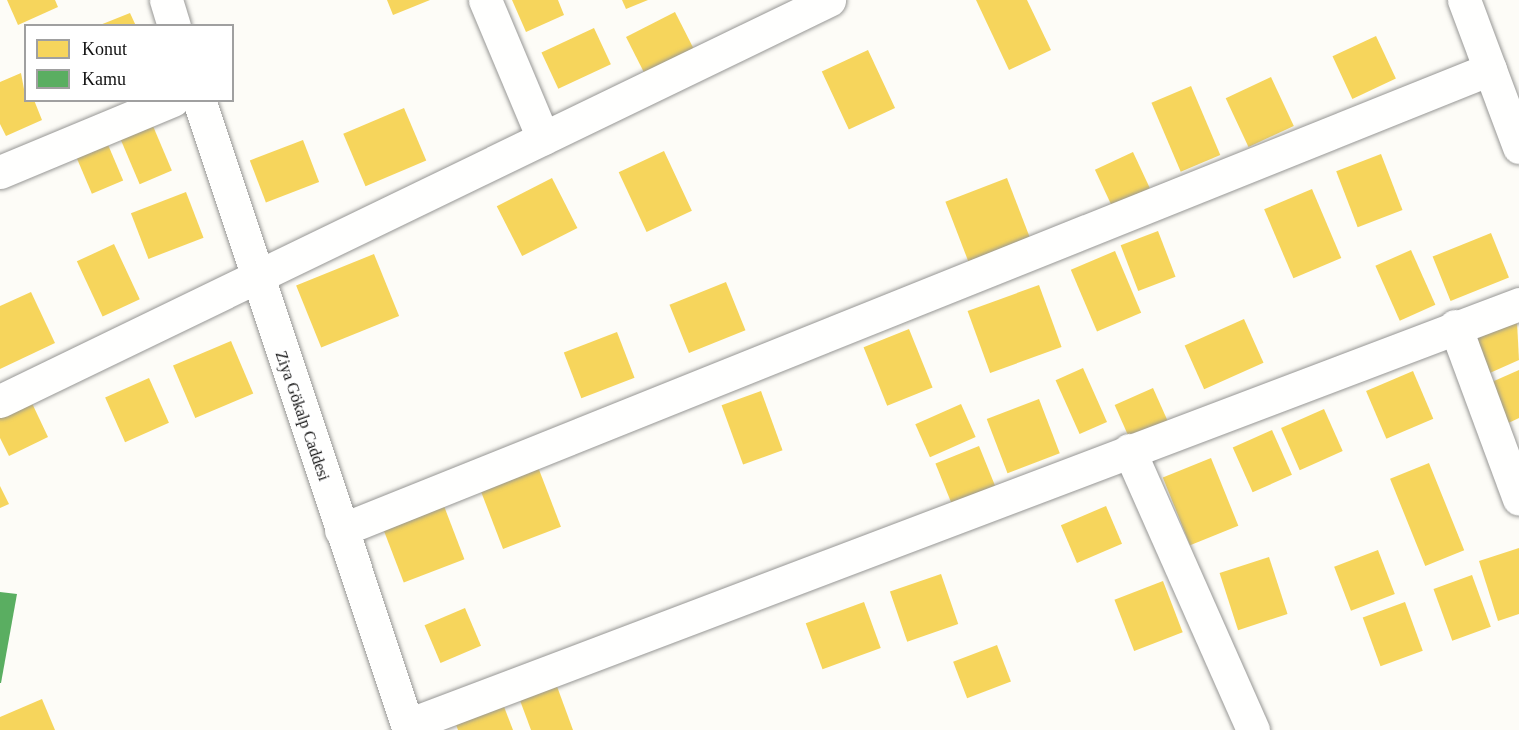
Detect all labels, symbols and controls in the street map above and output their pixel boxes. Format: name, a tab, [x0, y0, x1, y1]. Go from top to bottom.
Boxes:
legend	[24, 24, 234, 102]
text: Konut	[82, 39, 127, 59]
text: Kamu	[82, 69, 126, 89]
street label: Ziya Gökalp Caddesi	[271, 349, 333, 483]

